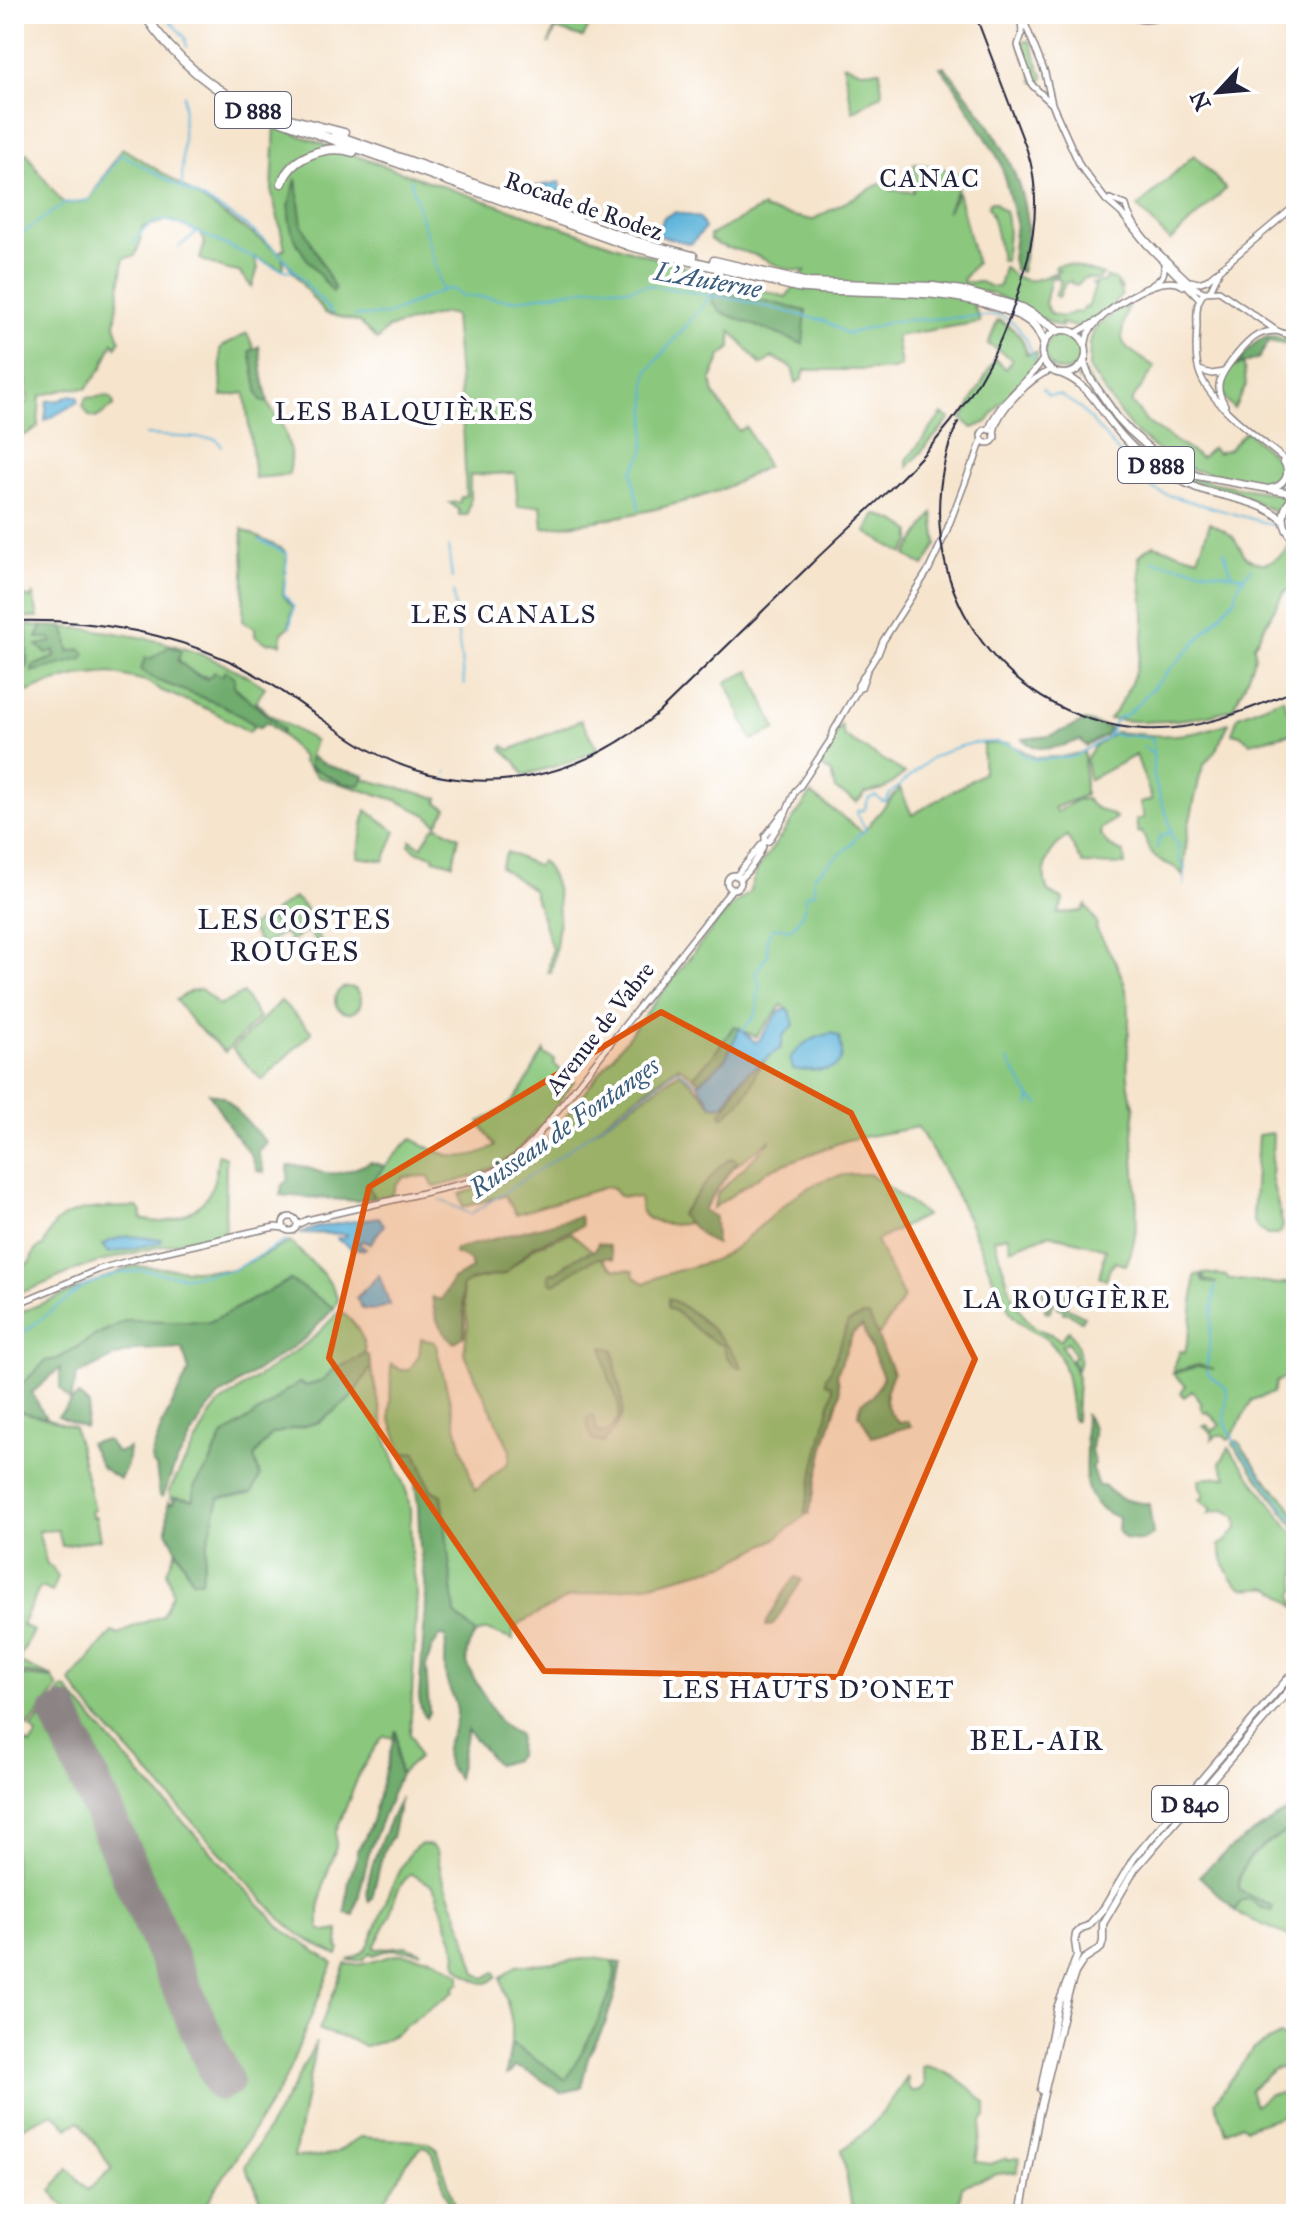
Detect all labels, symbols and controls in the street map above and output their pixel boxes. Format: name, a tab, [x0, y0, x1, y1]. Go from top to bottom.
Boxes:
north arrow	[1178, 52, 1258, 132]
text: N	[1184, 86, 1217, 115]
road number: D 888	[215, 92, 291, 128]
district label: CANAC	[879, 162, 981, 194]
street label: Rocade de Rodez	[501, 165, 667, 247]
water label: L'Auterne	[651, 255, 765, 305]
district label: LES BALQUIÈRES	[275, 395, 535, 427]
road number: D 888	[1118, 447, 1194, 483]
district label: LES CANALS	[410, 598, 598, 630]
district label: LES COSTES ROUGES	[198, 902, 392, 969]
street label: Avenue de Vabre	[538, 956, 661, 1101]
water label: Ruisseau de Fontanges	[462, 1049, 666, 1205]
district label: LA ROUGIÈRE	[963, 1283, 1171, 1315]
district label: LES HAUTS D'ONET	[662, 1673, 956, 1705]
district label: BEL-AIR	[969, 1723, 1105, 1758]
road number: D 840	[1152, 1786, 1228, 1822]

